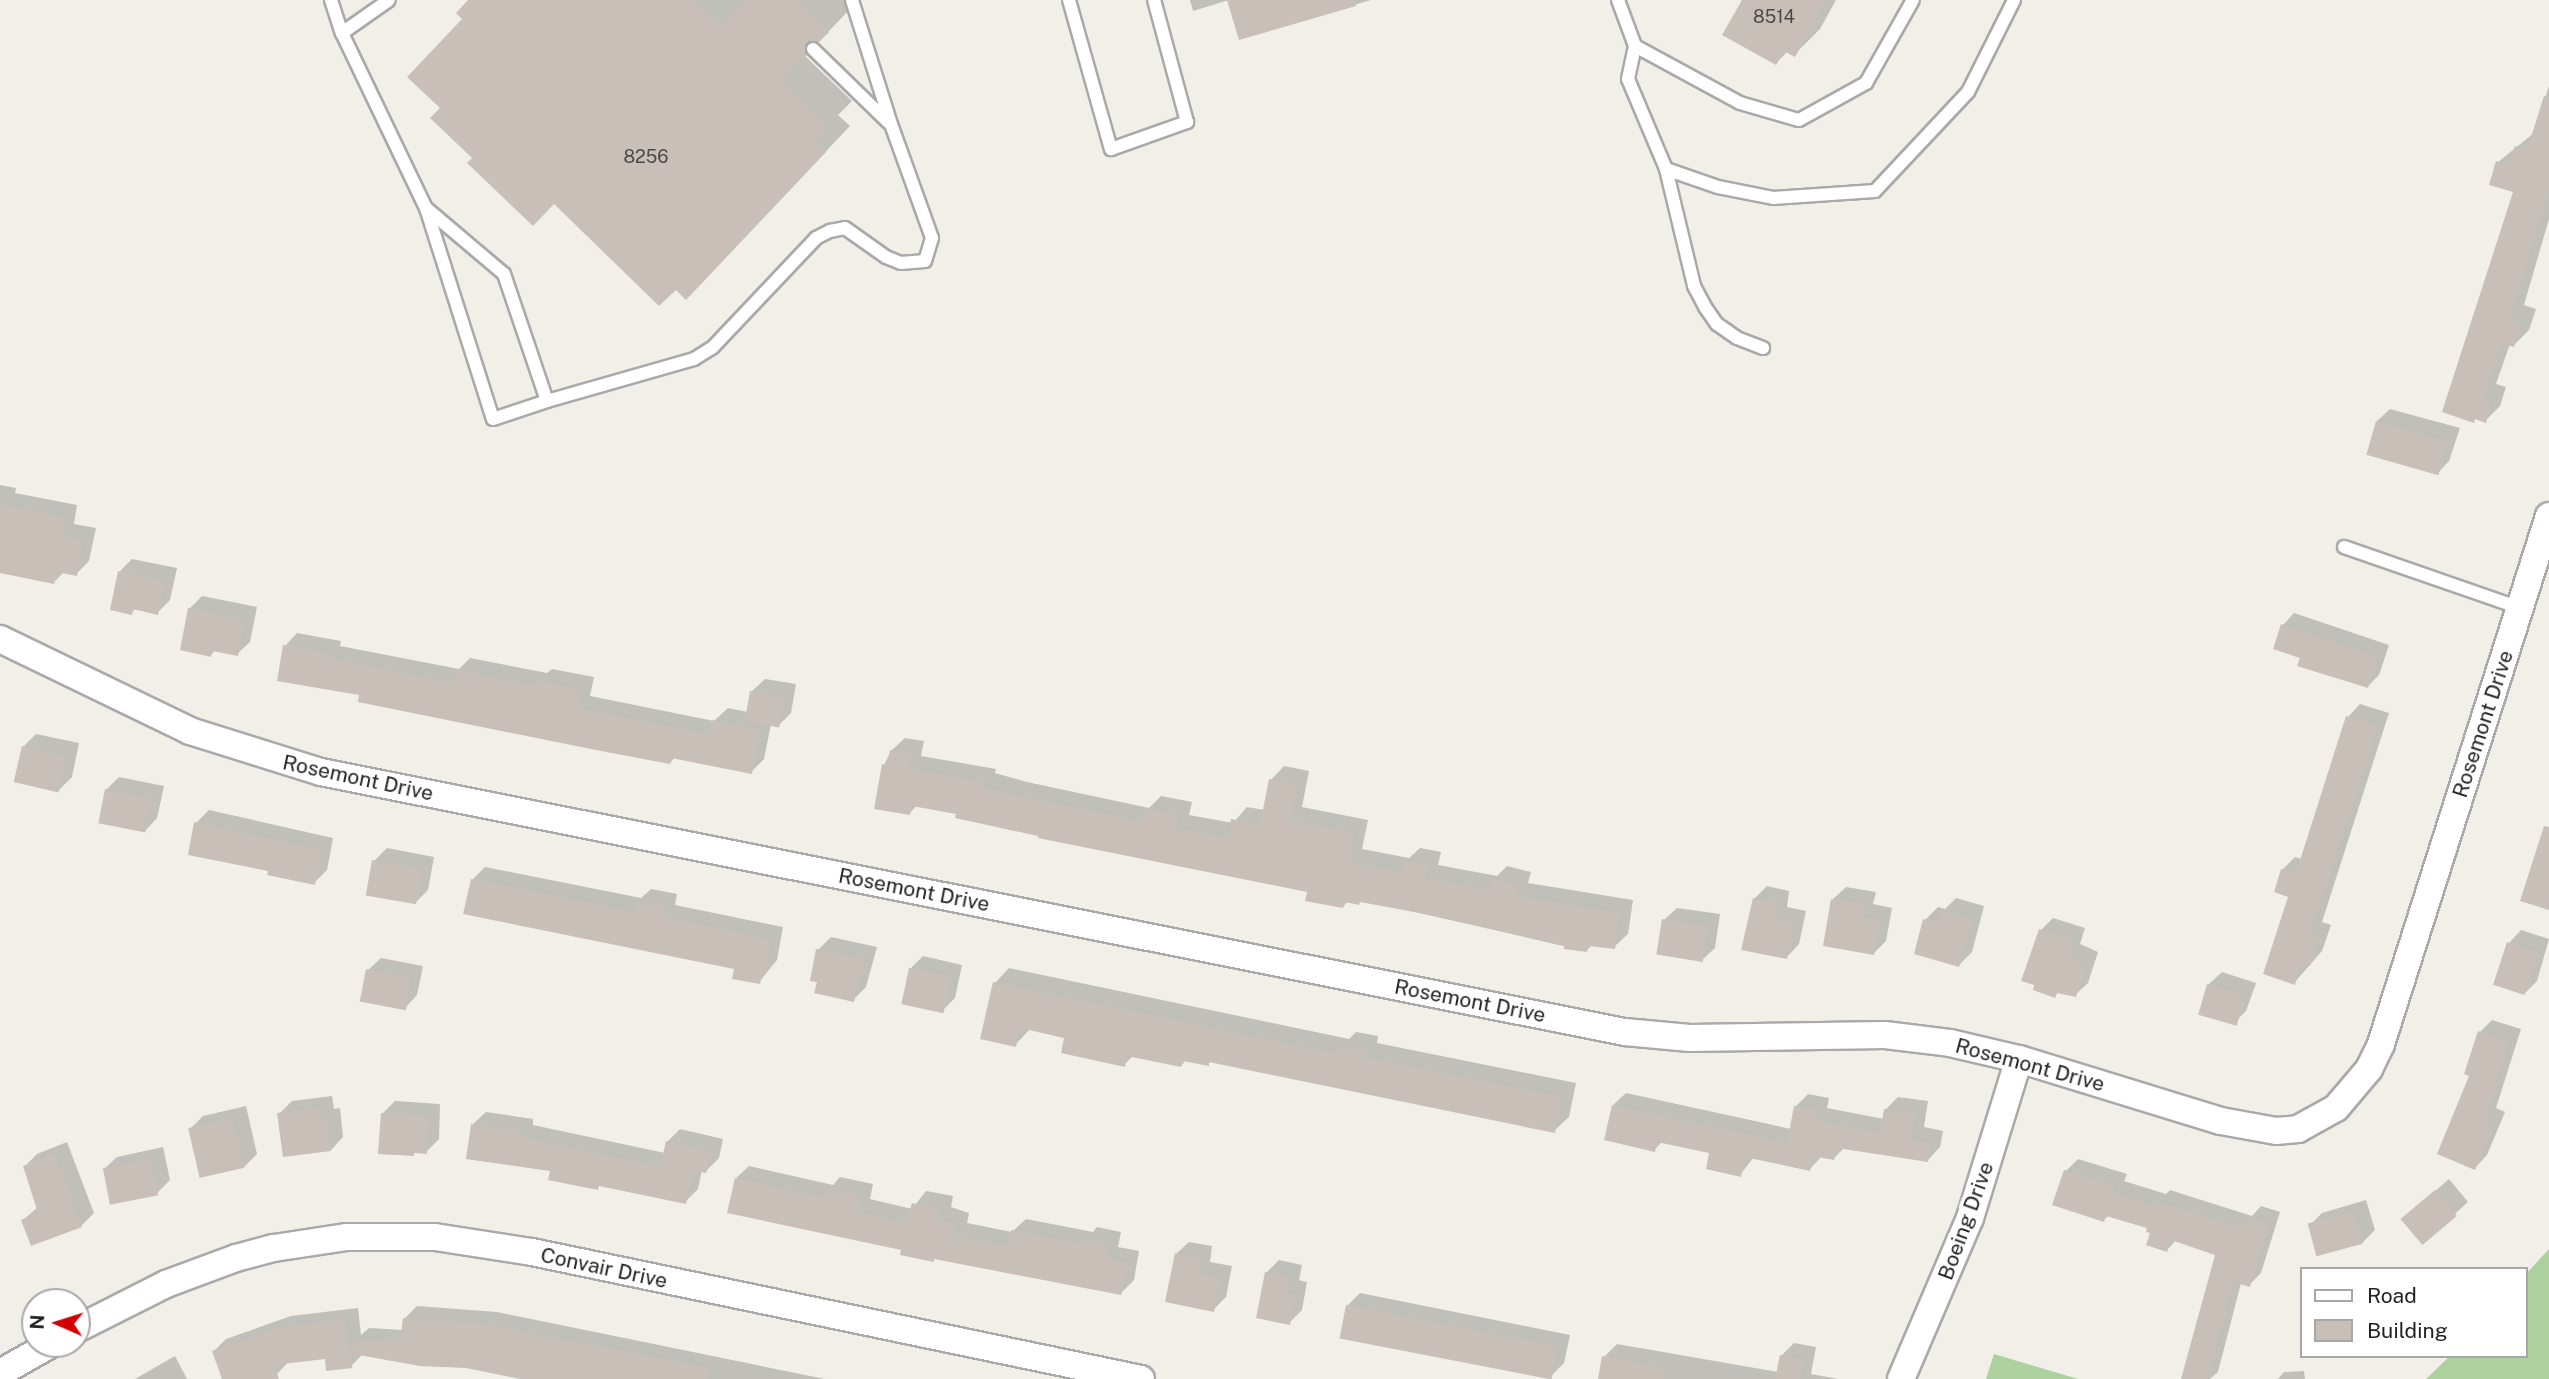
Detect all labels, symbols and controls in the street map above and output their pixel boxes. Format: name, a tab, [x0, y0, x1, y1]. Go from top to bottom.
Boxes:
house number: 8514	[1753, 6, 1795, 28]
house number: 8256	[623, 146, 669, 168]
street label: Rosemont Drive	[2447, 647, 2519, 801]
street label: Rosemont Drive	[280, 750, 436, 806]
street label: Rosemont Drive	[836, 863, 992, 917]
street label: Rosemont Drive	[1392, 974, 1548, 1028]
street label: Rosemont Drive	[1953, 1033, 2107, 1097]
street label: Boeing Drive	[1933, 1159, 1999, 1283]
street label: Convair Drive	[538, 1242, 670, 1294]
legend	[2300, 1267, 2528, 1358]
text: Road	[2367, 1283, 2417, 1308]
north arrow	[21, 1288, 91, 1358]
text: N	[26, 1314, 48, 1330]
text: Building	[2367, 1318, 2448, 1343]

